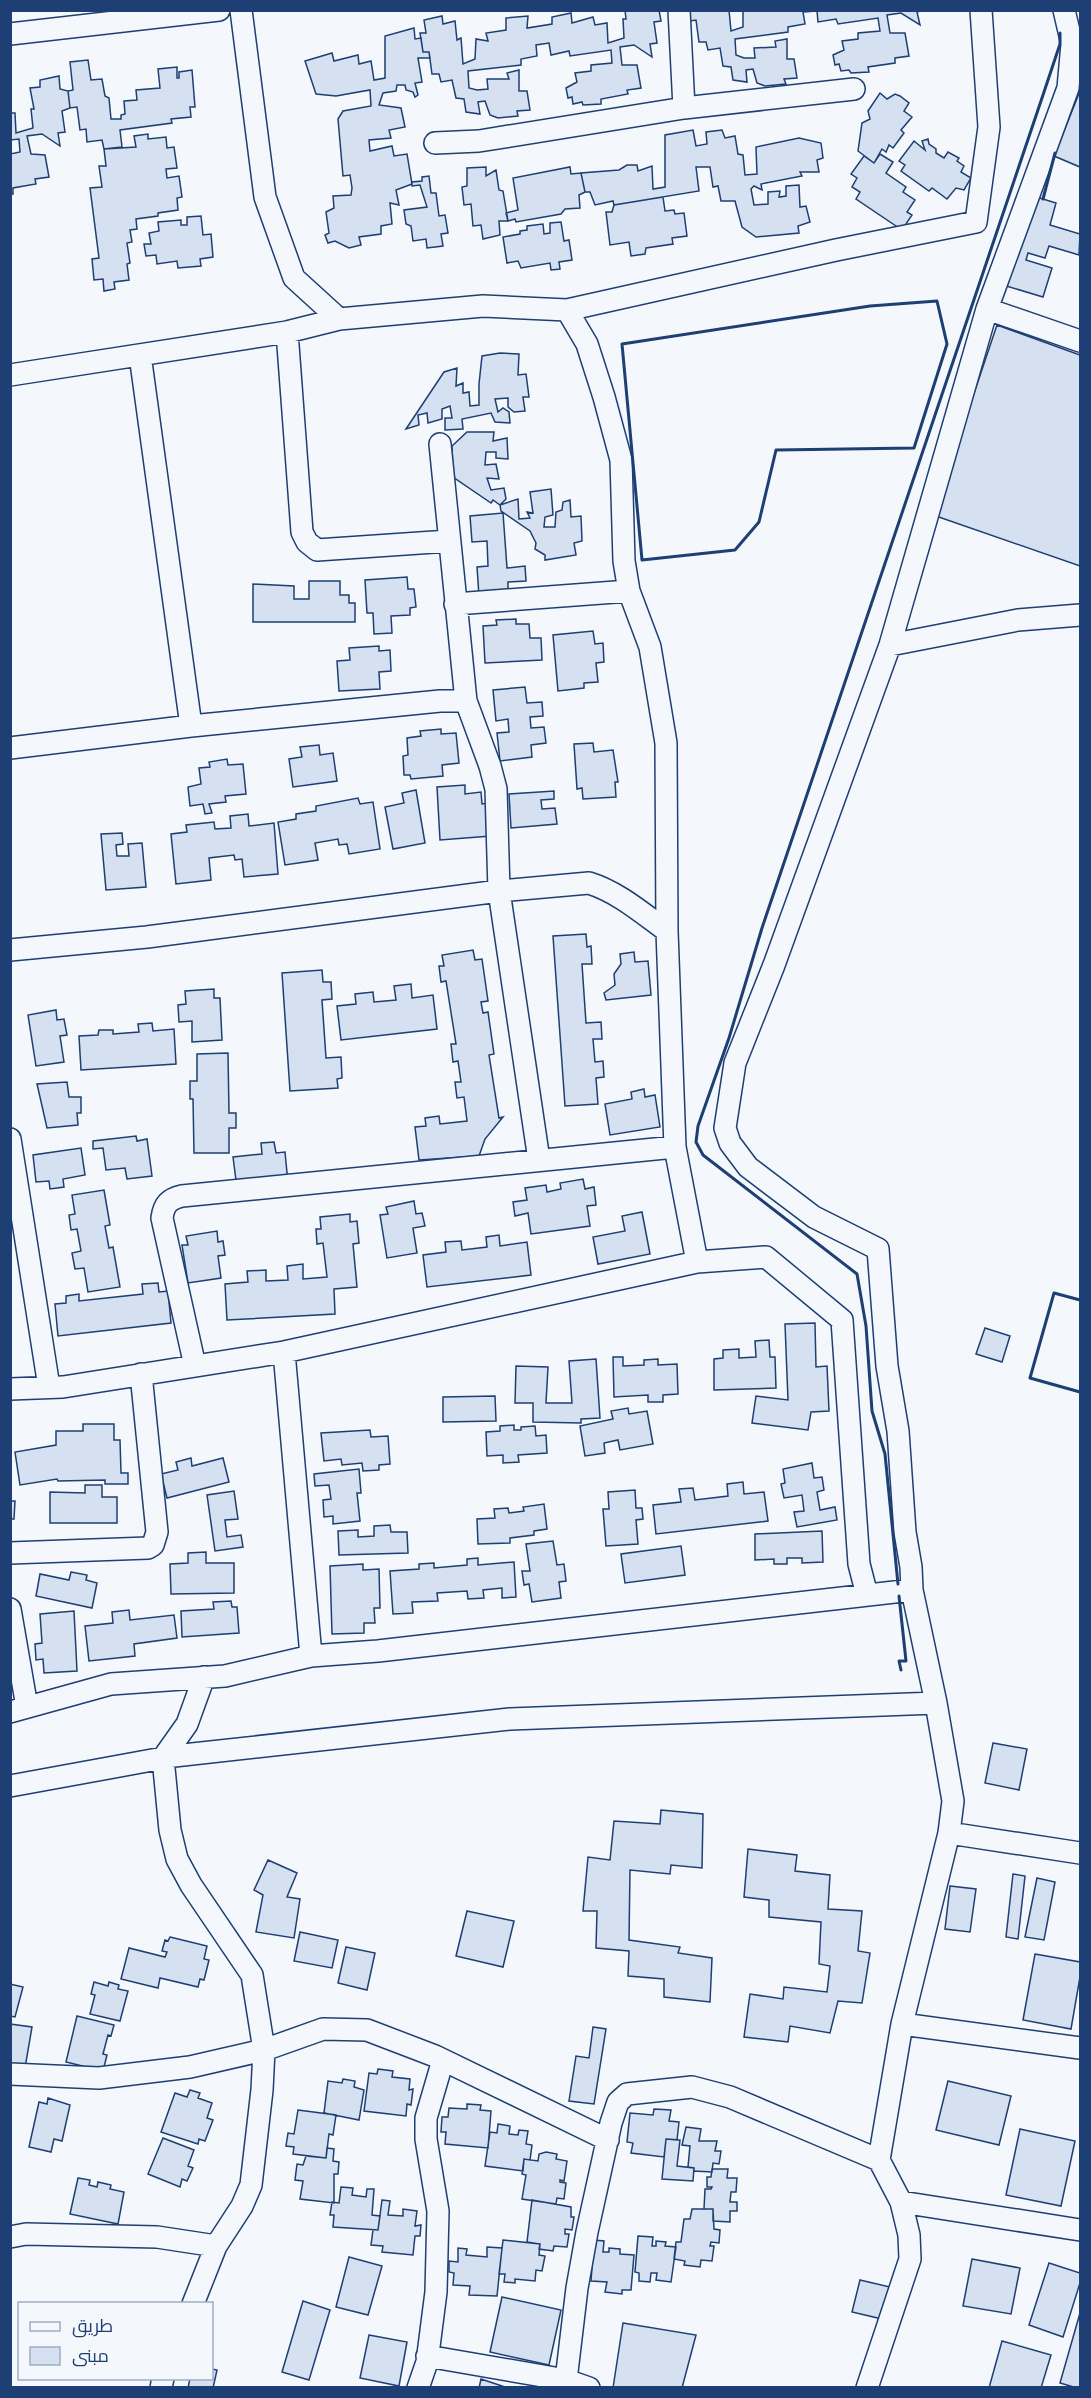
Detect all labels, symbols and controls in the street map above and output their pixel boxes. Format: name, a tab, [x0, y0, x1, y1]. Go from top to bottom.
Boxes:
legend	[18, 2302, 213, 2380]
text: طريق	[72, 2316, 113, 2338]
text: مبنى	[72, 2346, 109, 2367]

